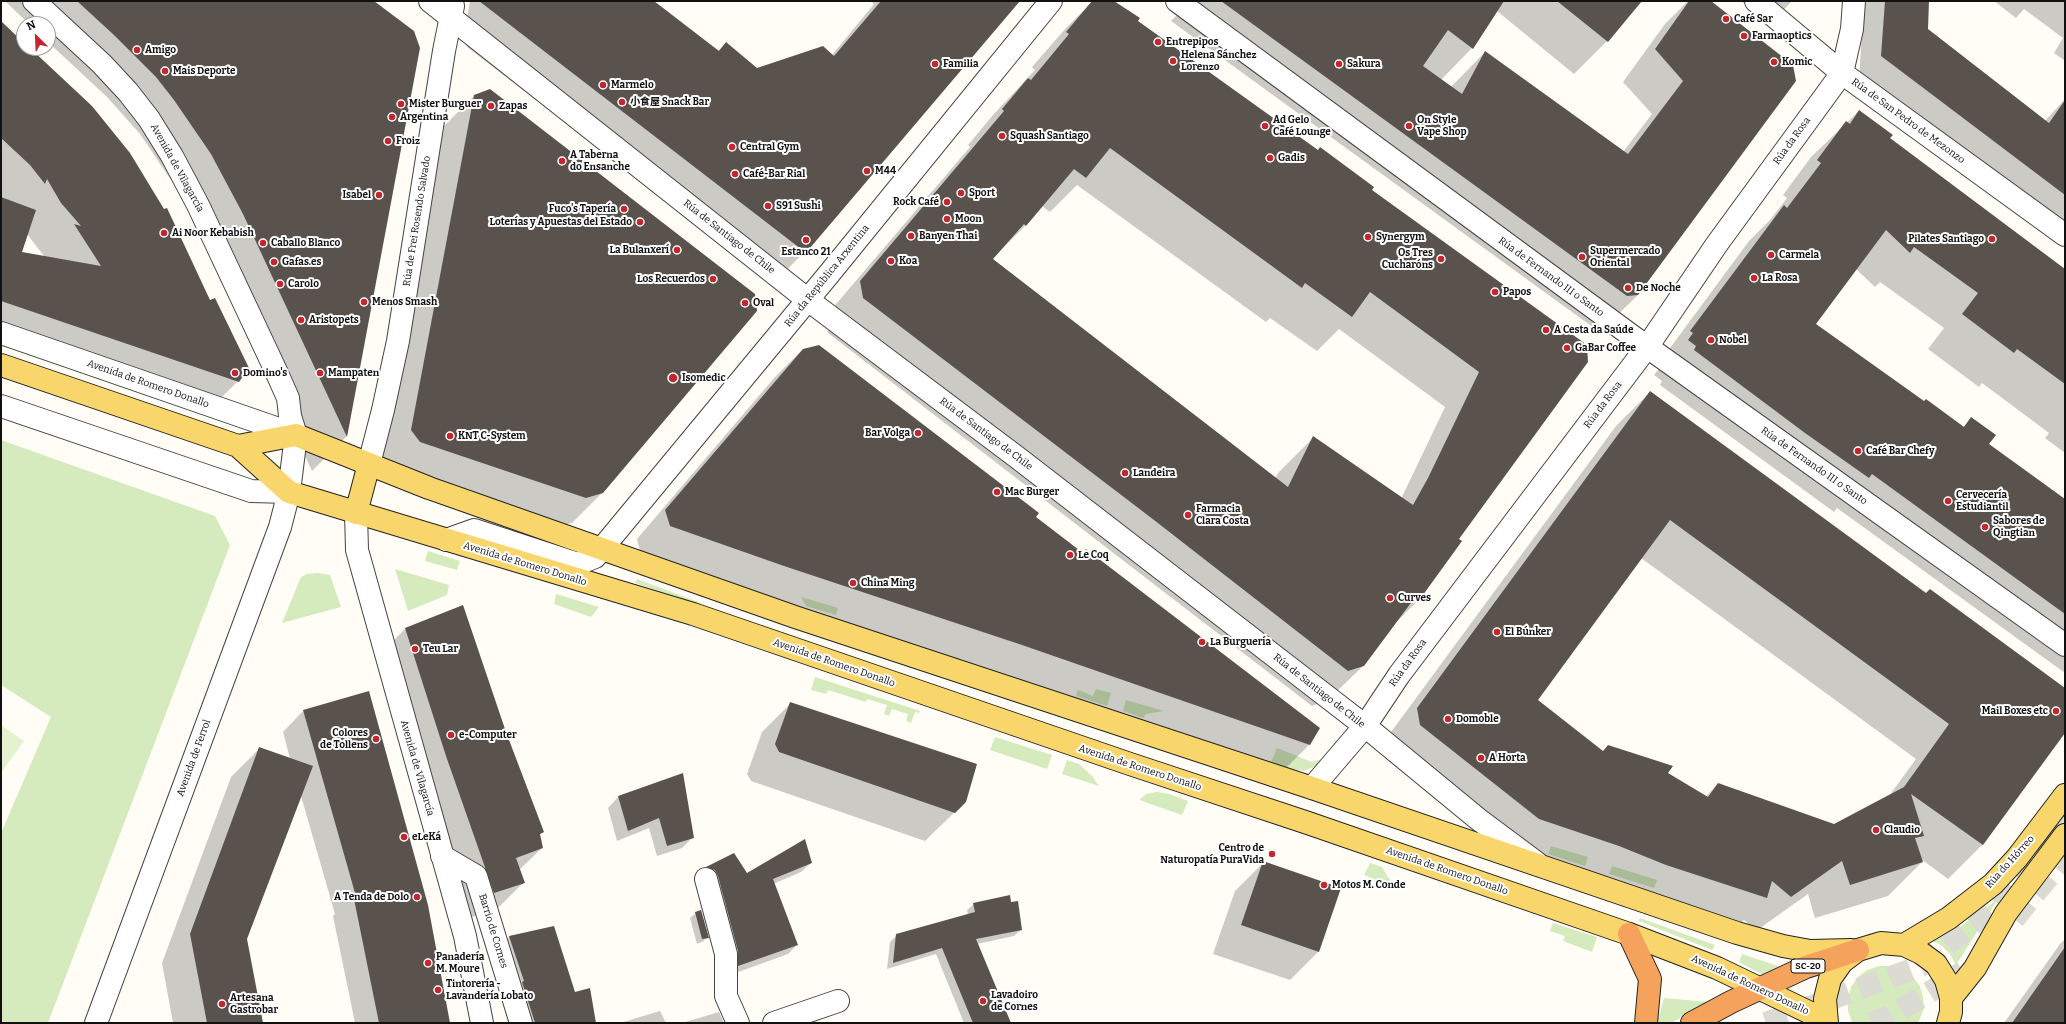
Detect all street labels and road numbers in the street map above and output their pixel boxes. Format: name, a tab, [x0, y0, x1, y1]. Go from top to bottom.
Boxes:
street label: Rúa de San Pedro de Mezonzo	[1849, 76, 1967, 166]
street label: Rúa da Rosa	[1771, 115, 1813, 167]
street label: Avenida de Vilagarcía	[148, 122, 206, 214]
street label: Rúa de Frei Rosendo Salvado	[401, 155, 433, 287]
street label: Rúa de Santiago de Chile	[681, 197, 777, 277]
street label: Rúa da República Arxentina	[782, 223, 872, 329]
street label: Rúa de Fernando III o Santo	[1496, 235, 1606, 319]
street label: Avenida de Romero Donallo	[85, 357, 211, 411]
street label: Rúa da Rosa	[1581, 379, 1625, 431]
street label: Rúa de Santiago de Chile	[937, 395, 1035, 473]
street label: Rúa de Fernando III o Santo	[1758, 425, 1870, 507]
street label: Avenida de Romero Donallo	[462, 539, 588, 589]
street label: Avenida de Romero Donallo	[771, 636, 897, 690]
street label: Rúa da Rosa	[1387, 637, 1429, 689]
street label: Rúa de Santiago de Chile	[1271, 651, 1367, 731]
street label: Avenida de Ferrol	[175, 718, 213, 798]
street label: Avenida de Vilagarcía	[398, 719, 436, 817]
street label: Avenida de Romero Donallo	[1077, 742, 1203, 794]
street label: Rúa do Hórreo	[1983, 833, 2037, 891]
street label: Avenida de Romero Donallo	[1384, 844, 1510, 898]
street label: Barrio de Cornes	[476, 892, 510, 970]
street label: Avenida de Romero Donallo	[1689, 952, 1811, 1018]
road number: SC-20	[1791, 959, 1825, 973]

